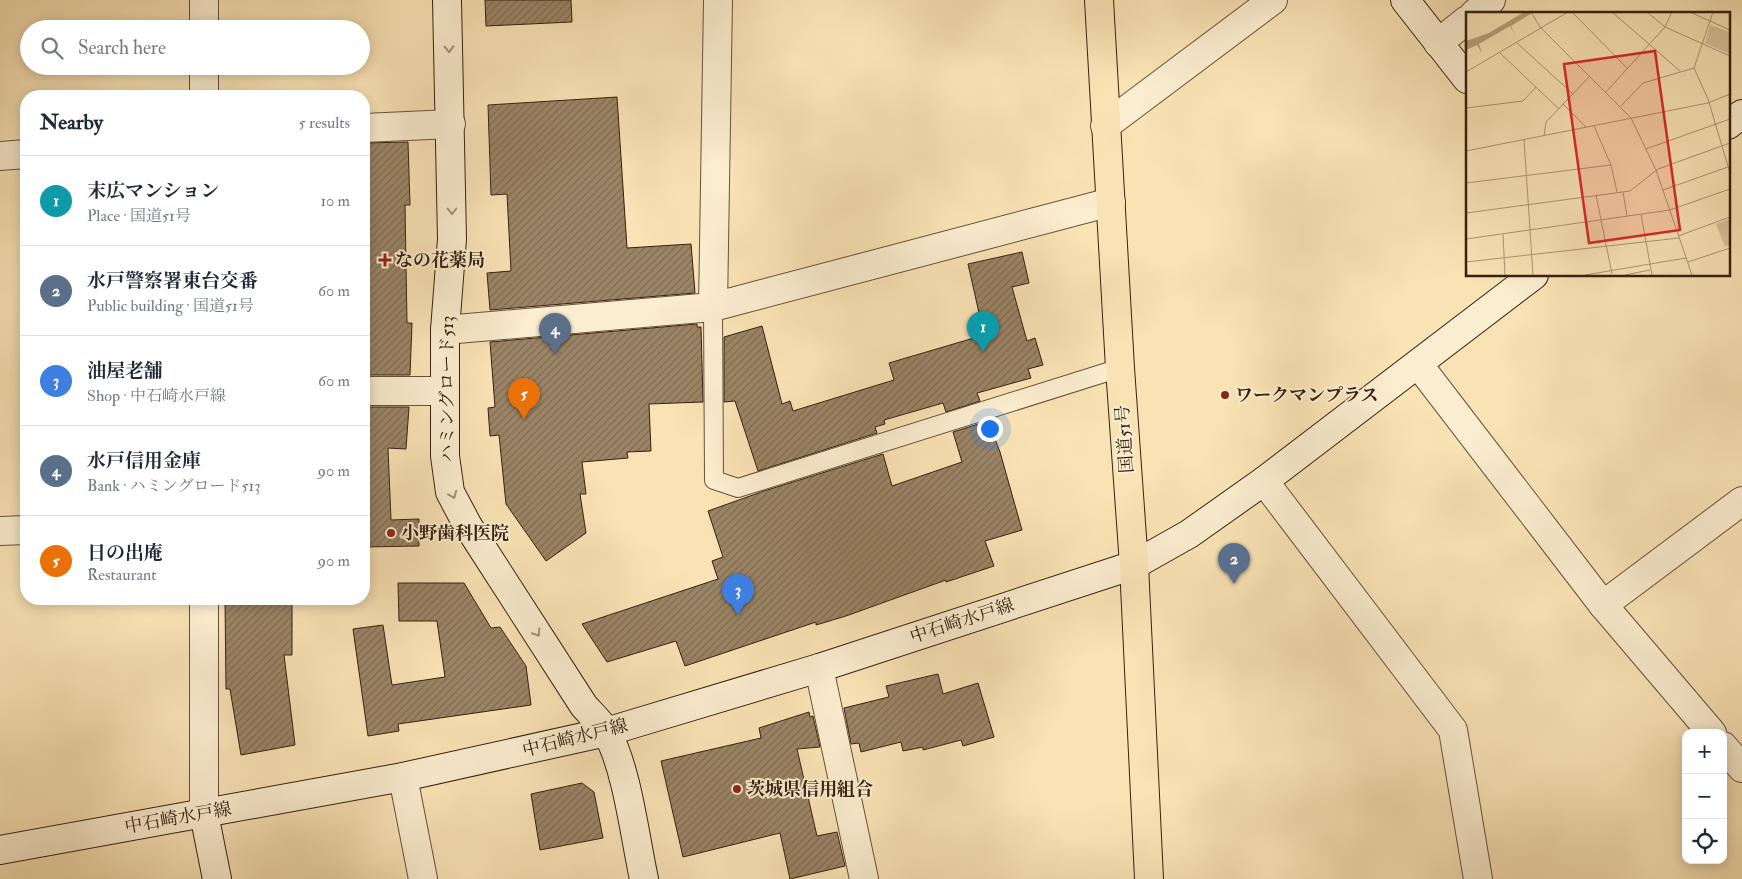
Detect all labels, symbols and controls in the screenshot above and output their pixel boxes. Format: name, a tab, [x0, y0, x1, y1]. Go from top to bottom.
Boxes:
inset map	[1466, 12, 1730, 276]
search box	[20, 20, 370, 75]
icon: search	[38, 34, 66, 62]
text: Search here	[78, 36, 166, 60]
one-way arrow	[443, 45, 454, 53]
text: Nearby	[40, 109, 103, 136]
text: 5 results	[299, 113, 350, 133]
text: 末広マンション	[87, 179, 219, 203]
text: 1	[53, 191, 59, 211]
text: 10 m	[320, 191, 350, 211]
text: Place · 国道51号	[87, 206, 191, 226]
one-way arrow	[446, 207, 457, 215]
place label: なの花薬局	[395, 249, 485, 272]
marker: なの花薬局	[379, 254, 391, 266]
text: 水戸警察署東台交番	[87, 269, 258, 293]
text: 2	[52, 281, 60, 301]
text: 60 m	[318, 281, 350, 301]
text: Public building · 国道51号	[87, 296, 254, 316]
pin: 1	[967, 311, 999, 352]
pin: 4	[539, 313, 571, 354]
street label: ハミングロード513	[436, 316, 459, 462]
text: 油屋老舗	[87, 359, 163, 383]
text: 3	[53, 371, 59, 391]
text: 60 m	[318, 371, 350, 391]
pin: 5	[508, 378, 540, 419]
place label: ワークマンプラス	[1235, 384, 1378, 407]
text: Shop · 中石崎水戸線	[87, 386, 226, 406]
marker: ワークマンプラス	[1219, 389, 1231, 401]
street label: 国道51号	[1111, 404, 1139, 474]
your location	[977, 416, 1003, 442]
text: 水戸信用金庫	[87, 449, 201, 473]
text: 4	[52, 461, 60, 481]
text: 90 m	[318, 461, 350, 481]
text: Bank · ハミングロード513	[87, 476, 260, 496]
one-way arrow	[447, 490, 457, 499]
place label: 小野歯科医院	[401, 522, 509, 545]
marker: 小野歯科医院	[385, 527, 397, 539]
text: 日の出庵	[87, 541, 163, 565]
pin: 2	[1218, 543, 1250, 584]
text: 5	[52, 551, 60, 571]
text: 90 m	[318, 551, 350, 571]
text: Restaurant	[87, 565, 156, 585]
pin: 3	[722, 574, 754, 615]
street label: 中石崎水戸線	[907, 593, 1017, 649]
one-way arrow	[531, 628, 541, 637]
street label: 中石崎水戸線	[520, 714, 630, 762]
map controls	[1682, 729, 1727, 864]
button: +	[1682, 729, 1727, 774]
button: −	[1682, 774, 1727, 819]
place label: 茨城県信用組合	[747, 778, 873, 801]
marker: 茨城県信用組合	[731, 783, 743, 795]
street label: 中石崎水戸線	[123, 797, 233, 839]
button: locate	[1682, 819, 1727, 864]

